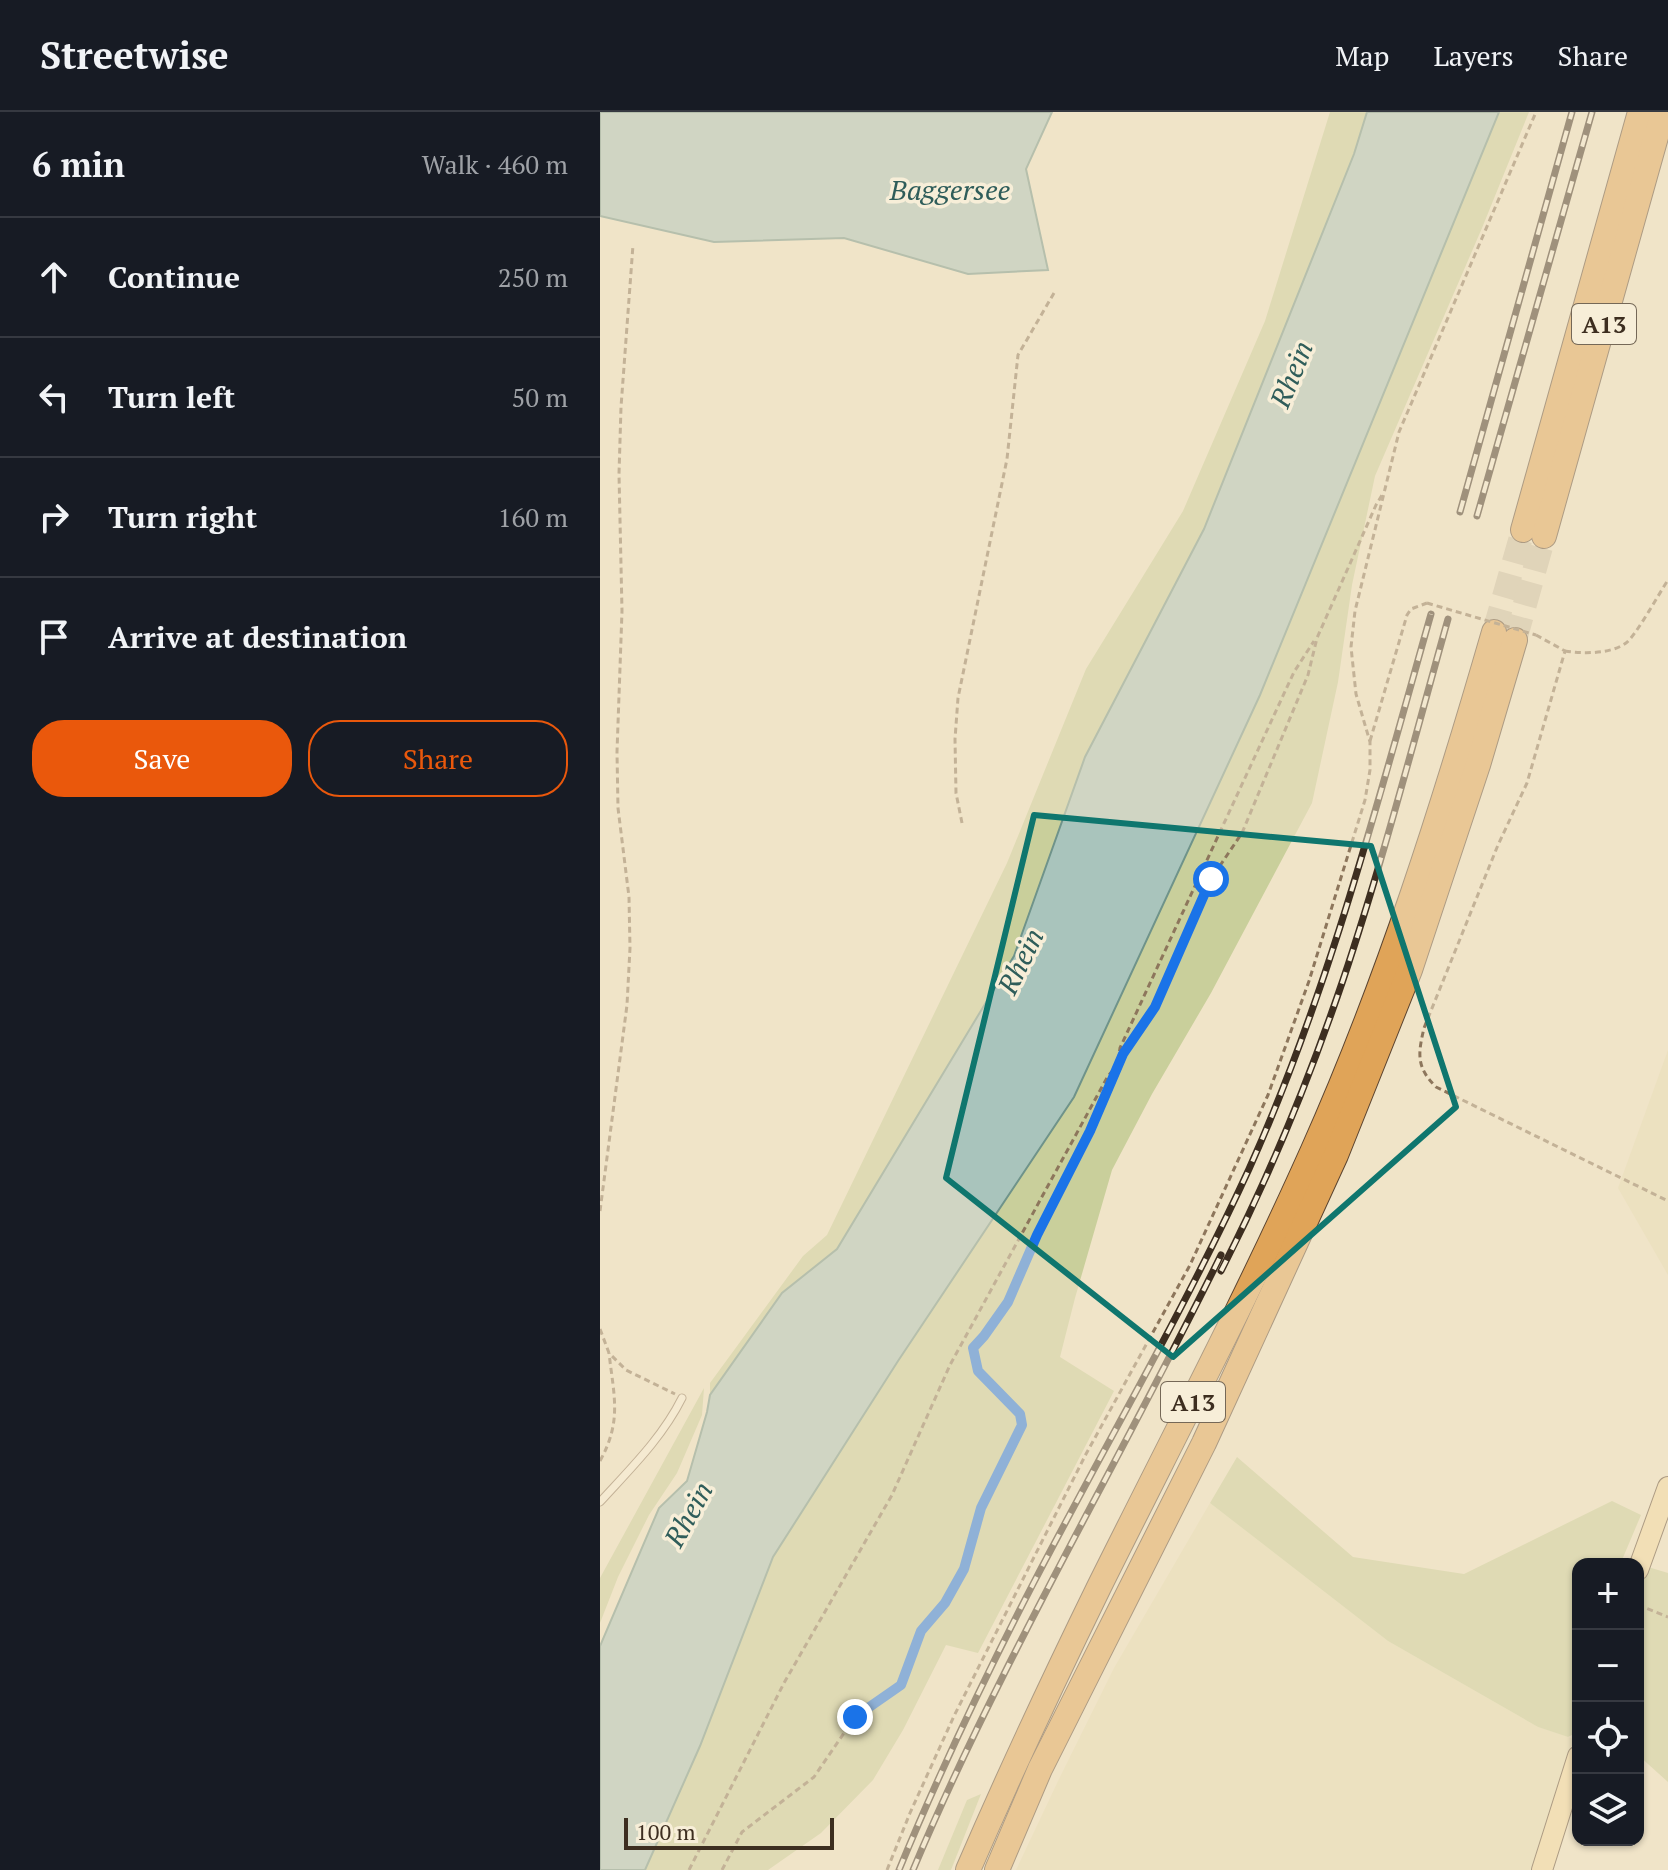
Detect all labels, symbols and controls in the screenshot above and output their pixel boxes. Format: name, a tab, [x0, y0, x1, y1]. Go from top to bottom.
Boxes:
text: Streetwise	[40, 30, 229, 80]
text: Map	[1335, 37, 1389, 74]
text: Layers	[1433, 37, 1514, 74]
text: Share	[1558, 37, 1628, 74]
text: 6 min	[32, 142, 125, 187]
text: Walk · 460 m	[422, 147, 568, 181]
water label: Baggersee	[889, 171, 1011, 208]
icon: ahead	[32, 255, 76, 299]
text: Continue	[108, 257, 240, 297]
text: 250 m	[498, 260, 568, 294]
road number: A13	[1572, 304, 1636, 344]
water label: Rhein	[1261, 335, 1321, 414]
icon: left	[32, 375, 76, 419]
text: Turn left	[108, 377, 235, 417]
text: 50 m	[512, 380, 568, 414]
icon: right	[32, 495, 76, 539]
text: Turn right	[108, 497, 257, 537]
text: 160 m	[498, 500, 568, 534]
icon: arrive	[32, 615, 76, 659]
text: Arrive at destination	[108, 617, 407, 657]
button: Save	[32, 720, 292, 797]
button: Share	[308, 720, 568, 797]
route start	[1193, 861, 1229, 897]
water label: Rhein	[988, 922, 1052, 1001]
road number: A13	[1161, 1382, 1225, 1422]
water label: Rhein	[655, 1475, 721, 1554]
map controls	[1572, 1558, 1644, 1846]
button: +	[1572, 1558, 1644, 1630]
button: −	[1572, 1630, 1644, 1702]
route end	[837, 1699, 873, 1735]
button: locate	[1572, 1702, 1644, 1774]
button: layers	[1572, 1774, 1644, 1846]
scale bar	[624, 1814, 834, 1850]
text: 100 m	[636, 1817, 696, 1846]

